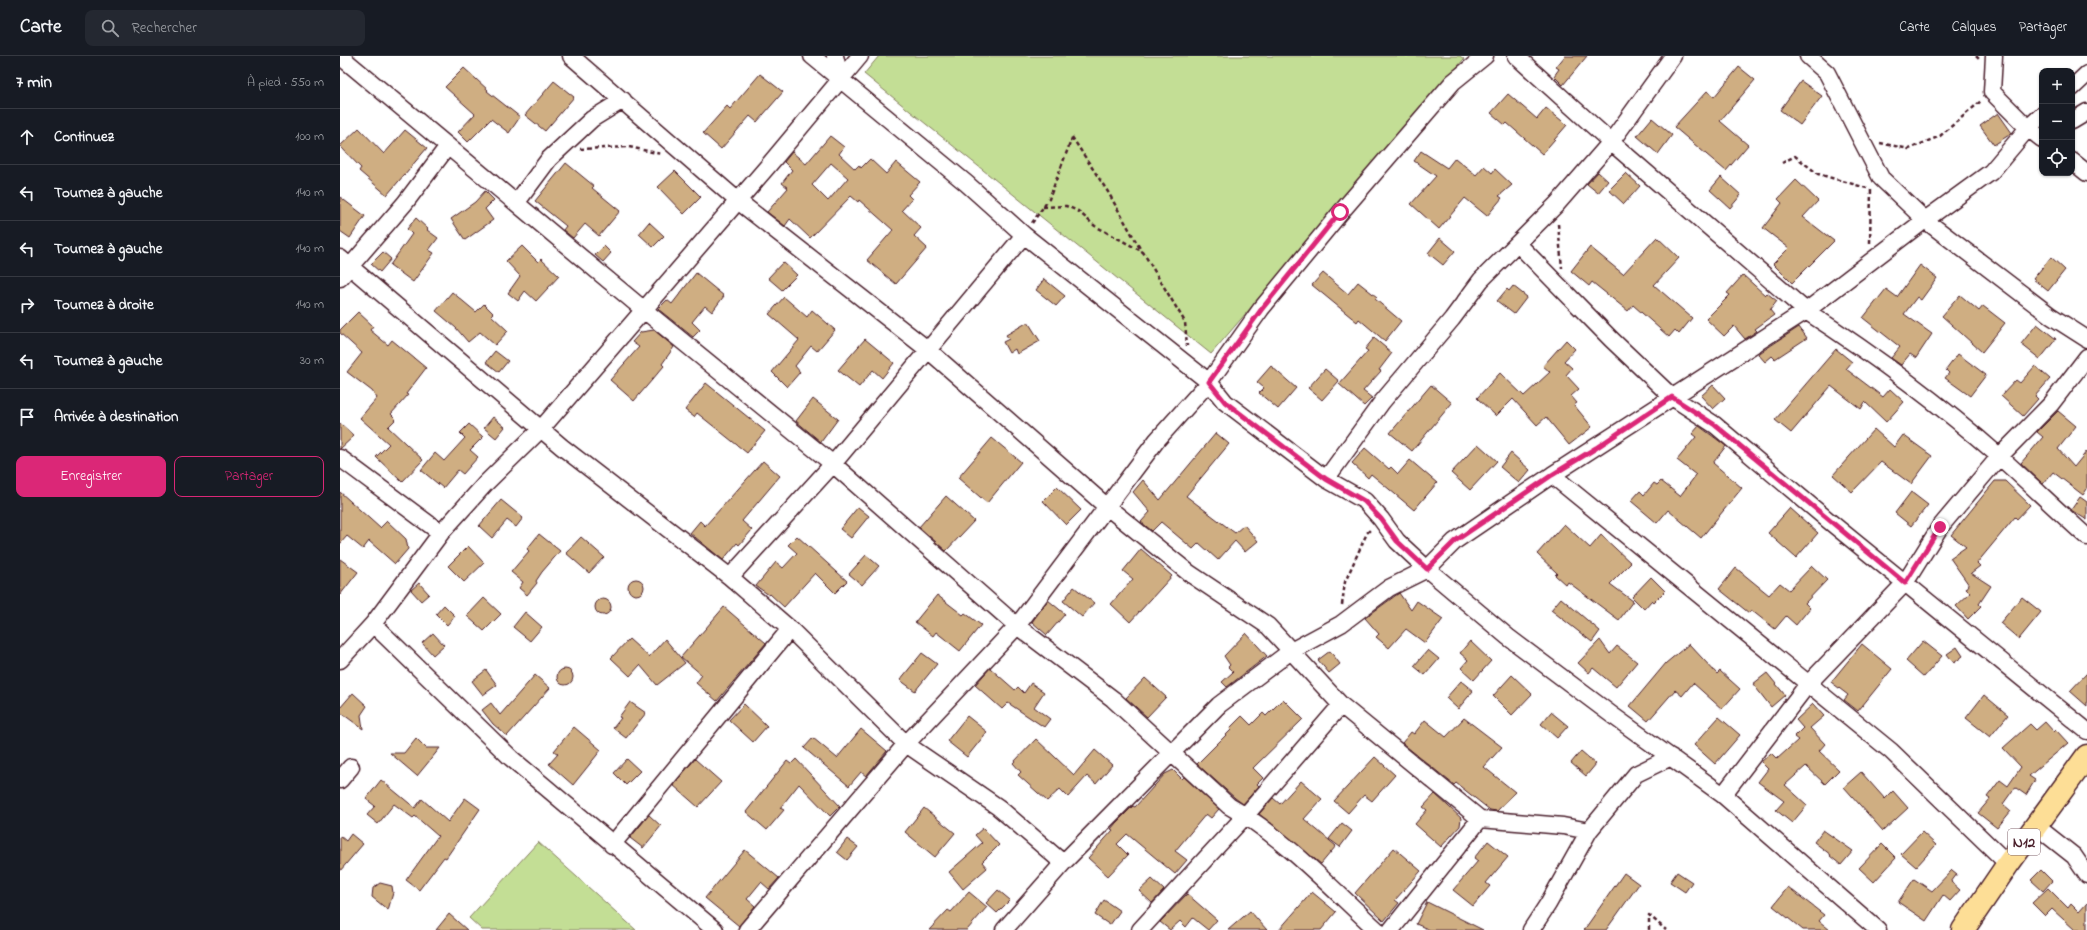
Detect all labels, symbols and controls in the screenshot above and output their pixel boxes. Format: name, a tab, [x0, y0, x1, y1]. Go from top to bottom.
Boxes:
search box	[85, 10, 365, 46]
text: Carte	[20, 14, 61, 41]
icon: search	[99, 17, 121, 39]
text: Rechercher	[131, 17, 197, 39]
text: Carte	[1899, 17, 1930, 38]
text: Calques	[1952, 17, 1997, 38]
text: Partager	[2019, 17, 2067, 38]
map controls	[2039, 68, 2075, 176]
button: +	[2039, 68, 2075, 104]
text: 7 min	[16, 70, 52, 95]
text: À pied · 550 m	[247, 73, 324, 92]
button: −	[2039, 104, 2075, 140]
icon: ahead	[16, 126, 38, 148]
text: Continuez	[54, 126, 114, 148]
text: 100 m	[295, 127, 324, 146]
button: locate	[2039, 140, 2075, 176]
icon: left	[16, 182, 38, 204]
text: Tournez à gauche	[54, 182, 162, 204]
text: 140 m	[296, 183, 324, 202]
route start	[1331, 203, 1349, 221]
icon: left	[16, 238, 38, 260]
text: Tournez à gauche	[54, 238, 162, 260]
text: 140 m	[296, 239, 324, 258]
icon: right	[16, 294, 38, 316]
text: Tournez à droite	[54, 294, 154, 316]
text: 140 m	[296, 295, 324, 314]
icon: left	[16, 350, 38, 372]
text: Tournez à gauche	[54, 350, 162, 372]
text: 30 m	[300, 351, 324, 370]
icon: arrive	[16, 406, 38, 428]
text: Arrivée à destination	[54, 406, 179, 428]
button: Enregistrer	[16, 456, 166, 497]
button: Partager	[174, 456, 324, 497]
route end	[1931, 518, 1949, 536]
road number: N12	[2008, 829, 2040, 855]

